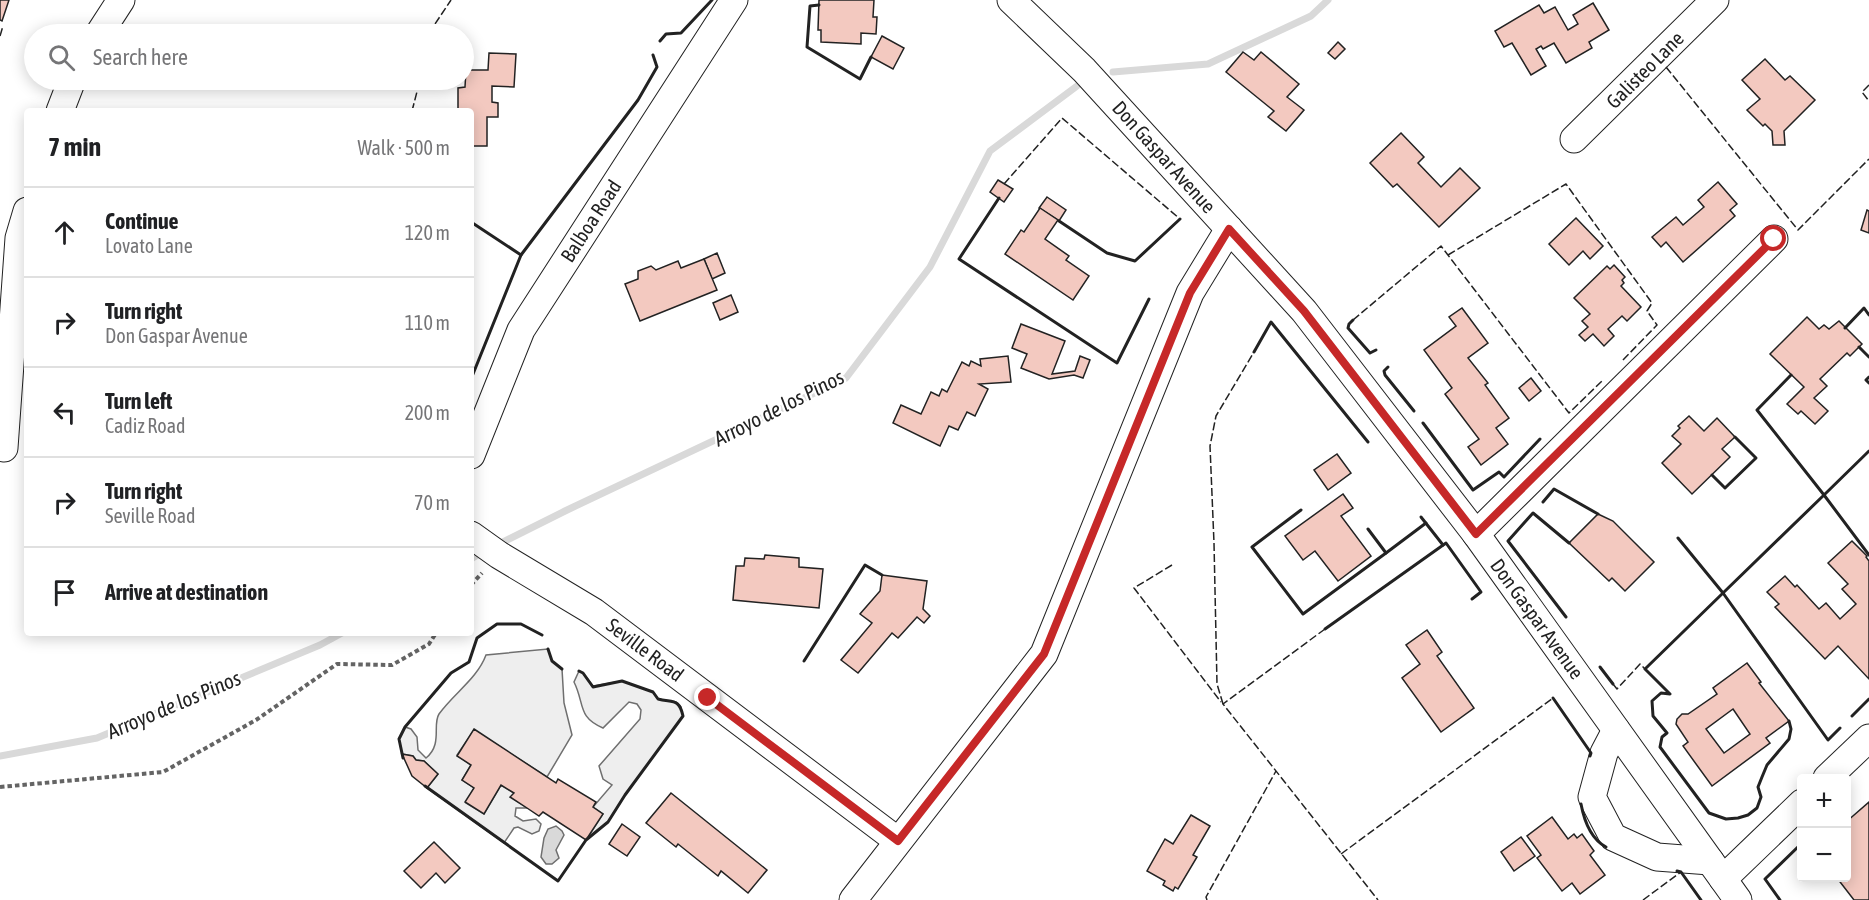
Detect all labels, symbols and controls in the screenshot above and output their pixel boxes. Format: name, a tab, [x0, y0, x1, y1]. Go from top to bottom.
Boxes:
search box	[24, 24, 474, 90]
street label: Galisteo Lane	[1601, 26, 1688, 113]
icon: search	[45, 41, 78, 74]
text: Search here	[93, 44, 188, 70]
street label: Don Gaspar Avenue	[1108, 96, 1221, 217]
text: 7 min	[48, 132, 101, 162]
text: Walk · 500 m	[358, 136, 450, 159]
street label: Balboa Road	[556, 175, 626, 266]
text: Continue	[105, 208, 179, 234]
icon: ahead	[48, 216, 81, 249]
text: 120 m	[405, 221, 450, 244]
route start	[1760, 225, 1786, 251]
text: Lovato Lane	[105, 234, 193, 257]
text: Turn right	[105, 298, 182, 324]
icon: right	[48, 306, 81, 339]
text: 110 m	[405, 311, 450, 334]
text: Don Gaspar Avenue	[105, 324, 248, 347]
water label: Arroyo de los Pinos	[709, 364, 848, 451]
text: Turn left	[105, 388, 172, 414]
icon: left	[48, 396, 81, 429]
text: 200 m	[405, 401, 450, 424]
text: Cadiz Road	[105, 414, 186, 437]
text: Turn right	[105, 478, 182, 504]
icon: right	[48, 486, 81, 519]
text: 70 m	[414, 491, 450, 514]
text: Seville Road	[105, 504, 196, 527]
street label: Don Gaspar Avenue	[1486, 554, 1589, 683]
icon: arrive	[48, 576, 81, 609]
text: Arrive at destination	[105, 579, 268, 605]
street label: Seville Road	[602, 613, 688, 686]
water label: Arroyo de los Pinos	[102, 665, 244, 743]
route end	[694, 684, 720, 710]
map controls	[1797, 774, 1851, 882]
button: +	[1797, 774, 1851, 828]
button: −	[1797, 828, 1851, 882]

